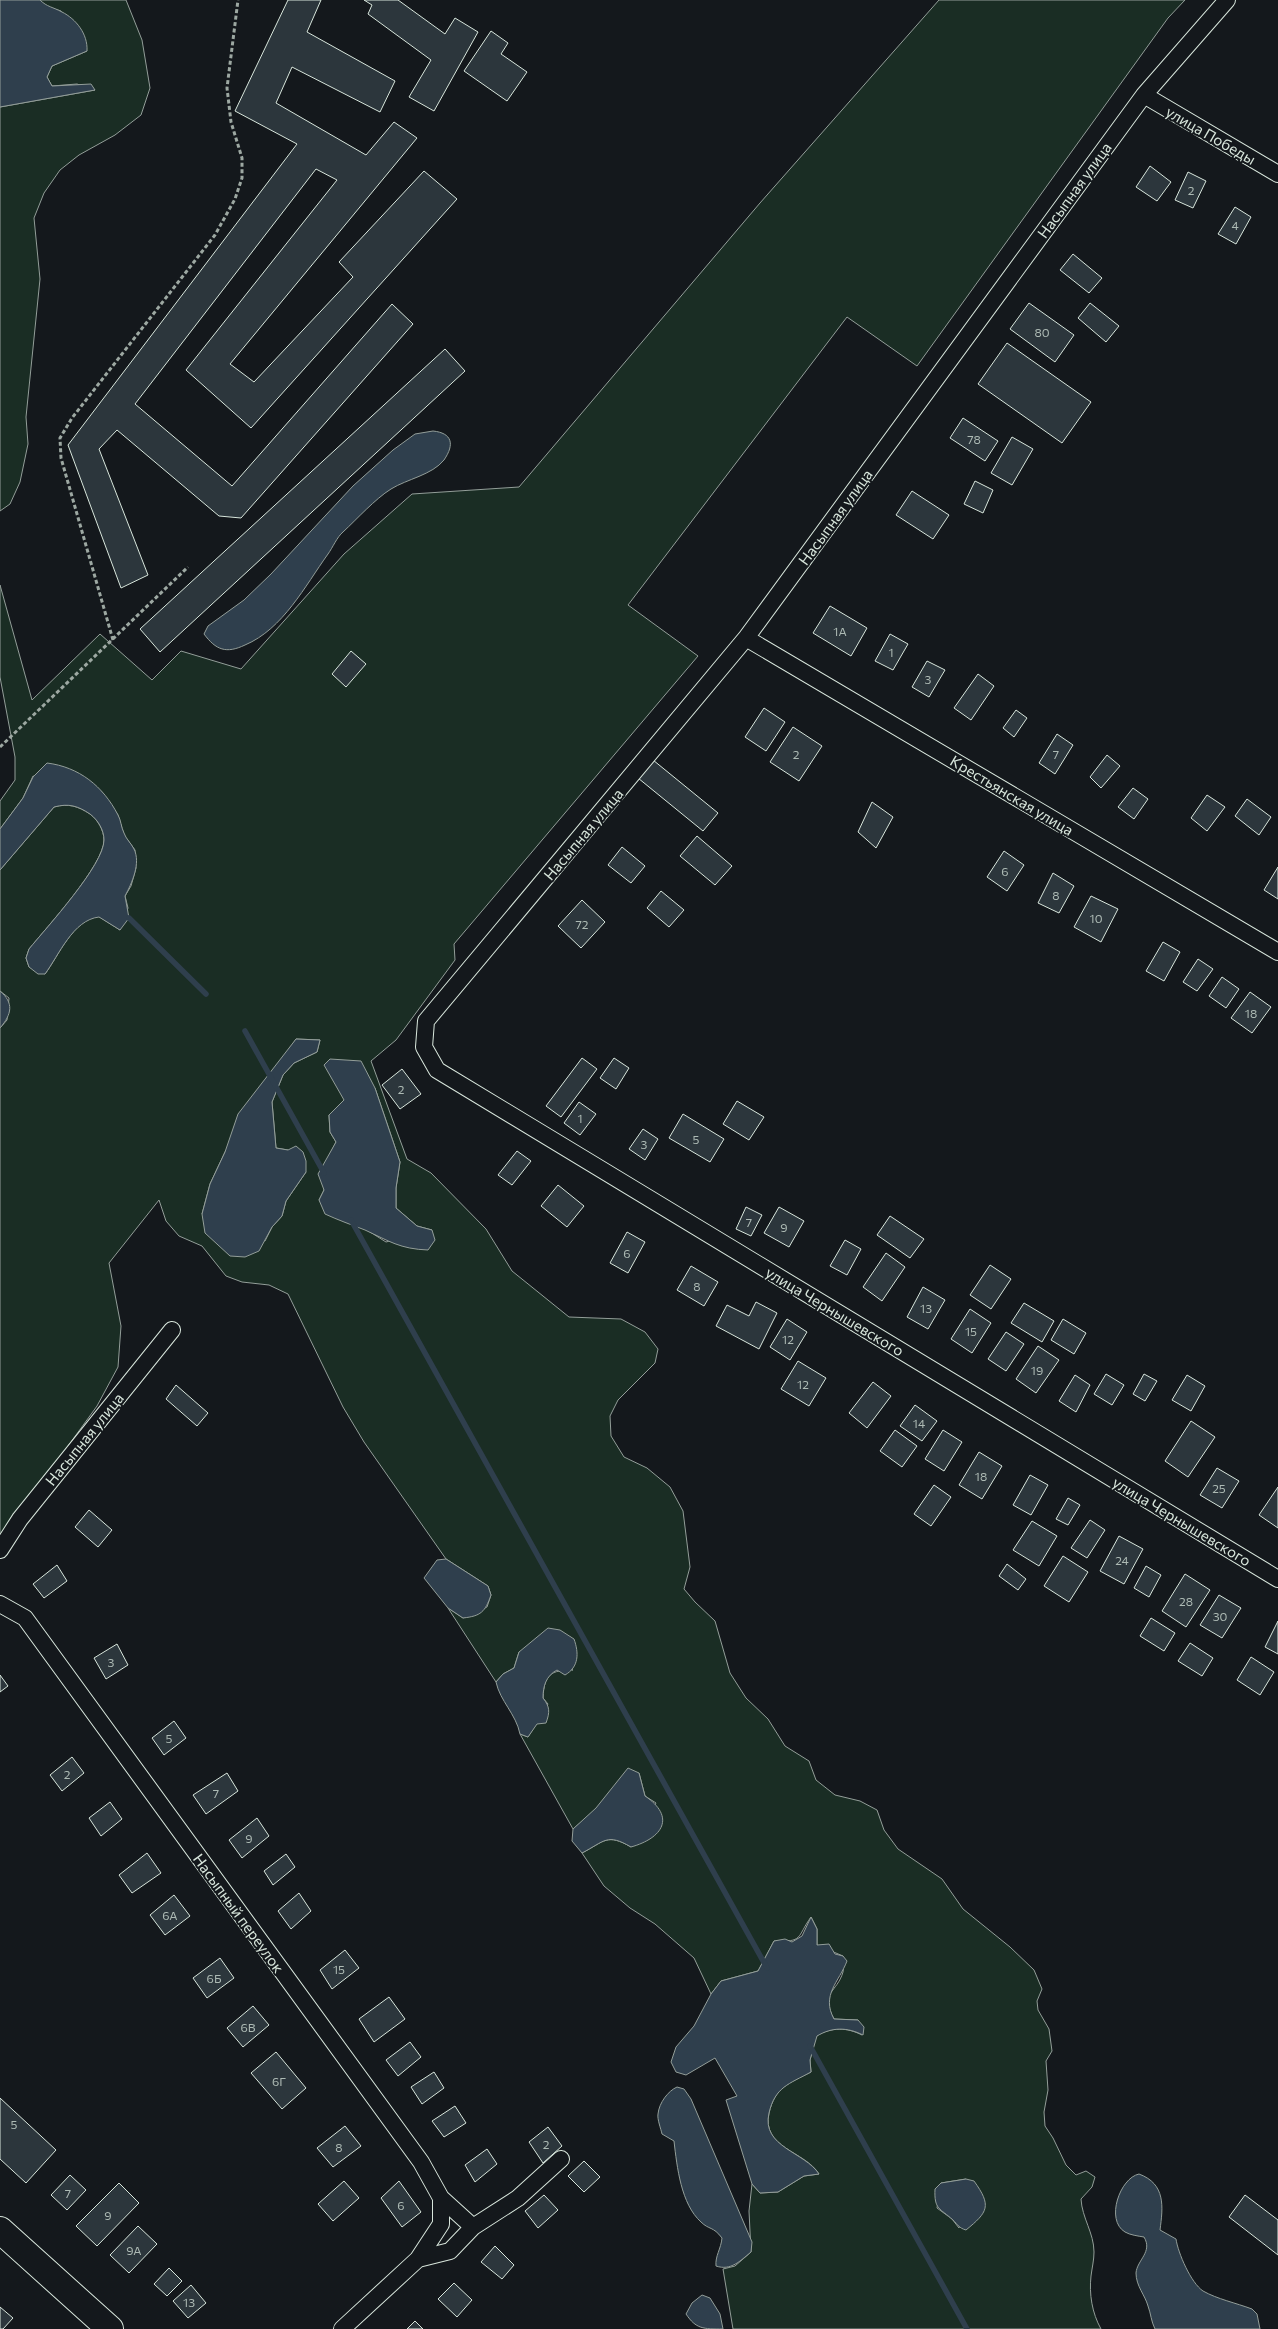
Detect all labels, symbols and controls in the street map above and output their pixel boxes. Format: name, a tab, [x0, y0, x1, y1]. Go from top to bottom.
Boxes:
street label: улица Победы	[1163, 102, 1259, 168]
street label: Насыпная улица	[1033, 139, 1115, 241]
house number: 2	[1188, 183, 1195, 197]
house number: 4	[1231, 218, 1239, 232]
house number: 80	[1034, 325, 1050, 339]
house number: 78	[967, 432, 981, 446]
street label: Насыпная улица	[794, 466, 876, 568]
house number: 1А	[833, 624, 847, 638]
house number: 1	[888, 645, 894, 659]
house number: 3	[925, 672, 932, 686]
house number: 2	[793, 747, 800, 761]
house number: 7	[1053, 747, 1059, 761]
street label: Крестьянская улица	[947, 751, 1077, 839]
street label: Насыпная улица	[539, 785, 627, 883]
house number: 6	[1001, 864, 1009, 878]
house number: 8	[1052, 888, 1060, 902]
house number: 10	[1090, 911, 1103, 925]
house number: 72	[576, 917, 589, 931]
house number: 18	[1245, 1006, 1257, 1020]
house number: 2	[398, 1082, 405, 1096]
house number: 1	[577, 1111, 583, 1125]
house number: 5	[693, 1132, 700, 1146]
house number: 3	[641, 1137, 648, 1151]
house number: 7	[746, 1215, 752, 1229]
house number: 9	[780, 1220, 788, 1234]
house number: 6	[623, 1246, 631, 1260]
street label: улица Чернышевского	[763, 1263, 907, 1359]
house number: 8	[693, 1279, 701, 1293]
house number: 13	[920, 1301, 932, 1315]
house number: 15	[965, 1324, 977, 1338]
house number: 12	[782, 1332, 794, 1346]
house number: 19	[1031, 1363, 1043, 1377]
house number: 12	[797, 1377, 809, 1391]
street label: Насыпная улица	[41, 1389, 127, 1489]
house number: 14	[913, 1416, 925, 1430]
house number: 18	[975, 1469, 987, 1483]
street label: улица Чернышевского	[1110, 1473, 1254, 1569]
house number: 25	[1212, 1481, 1226, 1495]
house number: 24	[1115, 1553, 1129, 1567]
house number: 28	[1179, 1594, 1193, 1608]
house number: 30	[1213, 1609, 1228, 1623]
house number: 3	[108, 1655, 115, 1669]
house number: 5	[166, 1731, 173, 1745]
house number: 2	[64, 1767, 71, 1781]
house number: 7	[213, 1786, 219, 1800]
house number: 9	[245, 1831, 253, 1845]
street label: Насыпный переулок	[190, 1850, 288, 1976]
house number: 6А	[162, 1908, 178, 1922]
house number: 15	[333, 1962, 345, 1976]
house number: 6Б	[207, 1971, 222, 1985]
house number: 6В	[240, 2020, 256, 2034]
house number: 6Г	[272, 2074, 286, 2088]
house number: 5	[11, 2117, 18, 2131]
house number: 2	[543, 2137, 550, 2151]
house number: 8	[335, 2140, 343, 2154]
house number: 7	[65, 2186, 71, 2200]
house number: 6	[397, 2198, 405, 2212]
house number: 9	[104, 2208, 112, 2222]
house number: 9А	[126, 2243, 142, 2257]
house number: 13	[183, 2295, 195, 2309]

